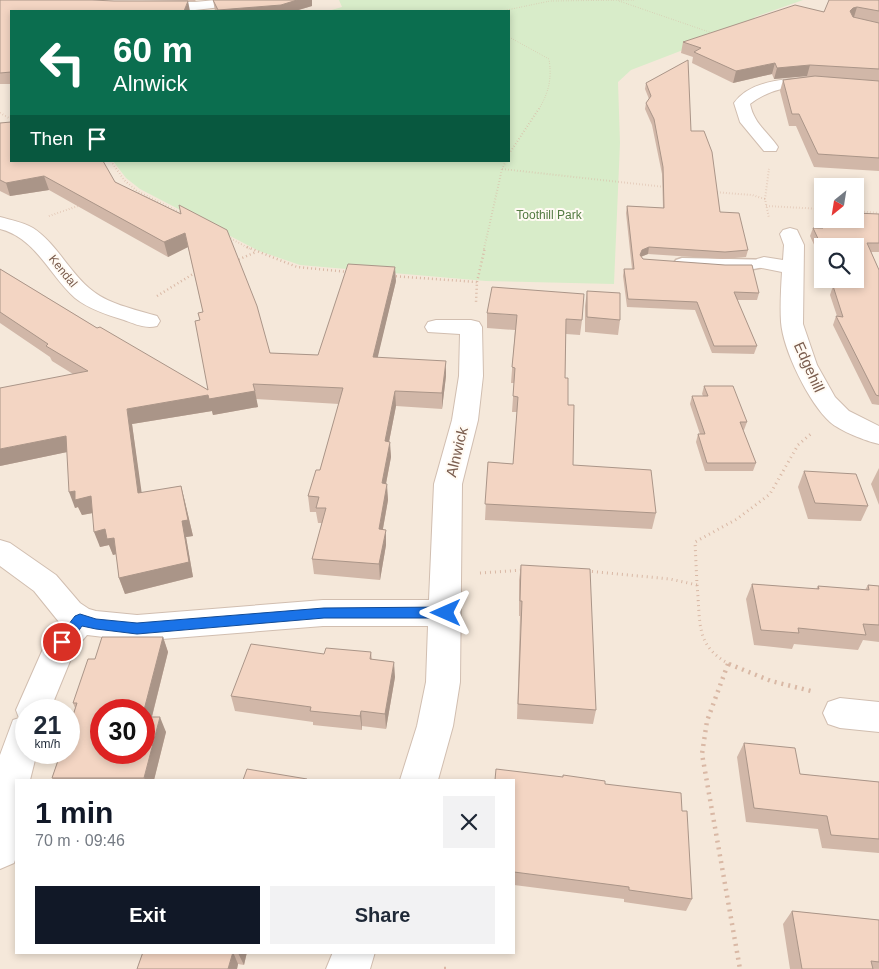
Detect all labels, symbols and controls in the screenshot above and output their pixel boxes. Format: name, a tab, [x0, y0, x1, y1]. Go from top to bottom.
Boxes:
icon: left	[30, 30, 95, 95]
text: 60 m	[113, 30, 193, 69]
text: Alnwick	[113, 71, 188, 96]
icon: arrive	[83, 125, 111, 153]
text: Then	[30, 128, 73, 149]
north arrow	[814, 178, 864, 228]
map controls	[814, 178, 864, 288]
park label: Toothill Park	[516, 208, 583, 222]
button: search	[814, 238, 864, 288]
street label: Kendal	[46, 252, 80, 290]
street label: Edgehill	[791, 339, 828, 395]
street label: Alnwick	[442, 425, 471, 479]
position arrow	[419, 586, 471, 638]
pin	[41, 621, 83, 663]
icon: arrive	[48, 628, 76, 656]
speed limit sign: 30	[90, 699, 155, 764]
text: 21	[34, 711, 61, 739]
text: km/h	[34, 737, 61, 751]
text: 1 min	[35, 796, 113, 829]
button: close	[443, 796, 495, 848]
text: 70 m · 09:46	[35, 832, 125, 849]
button: Exit	[35, 886, 260, 944]
button: Share	[270, 886, 495, 944]

